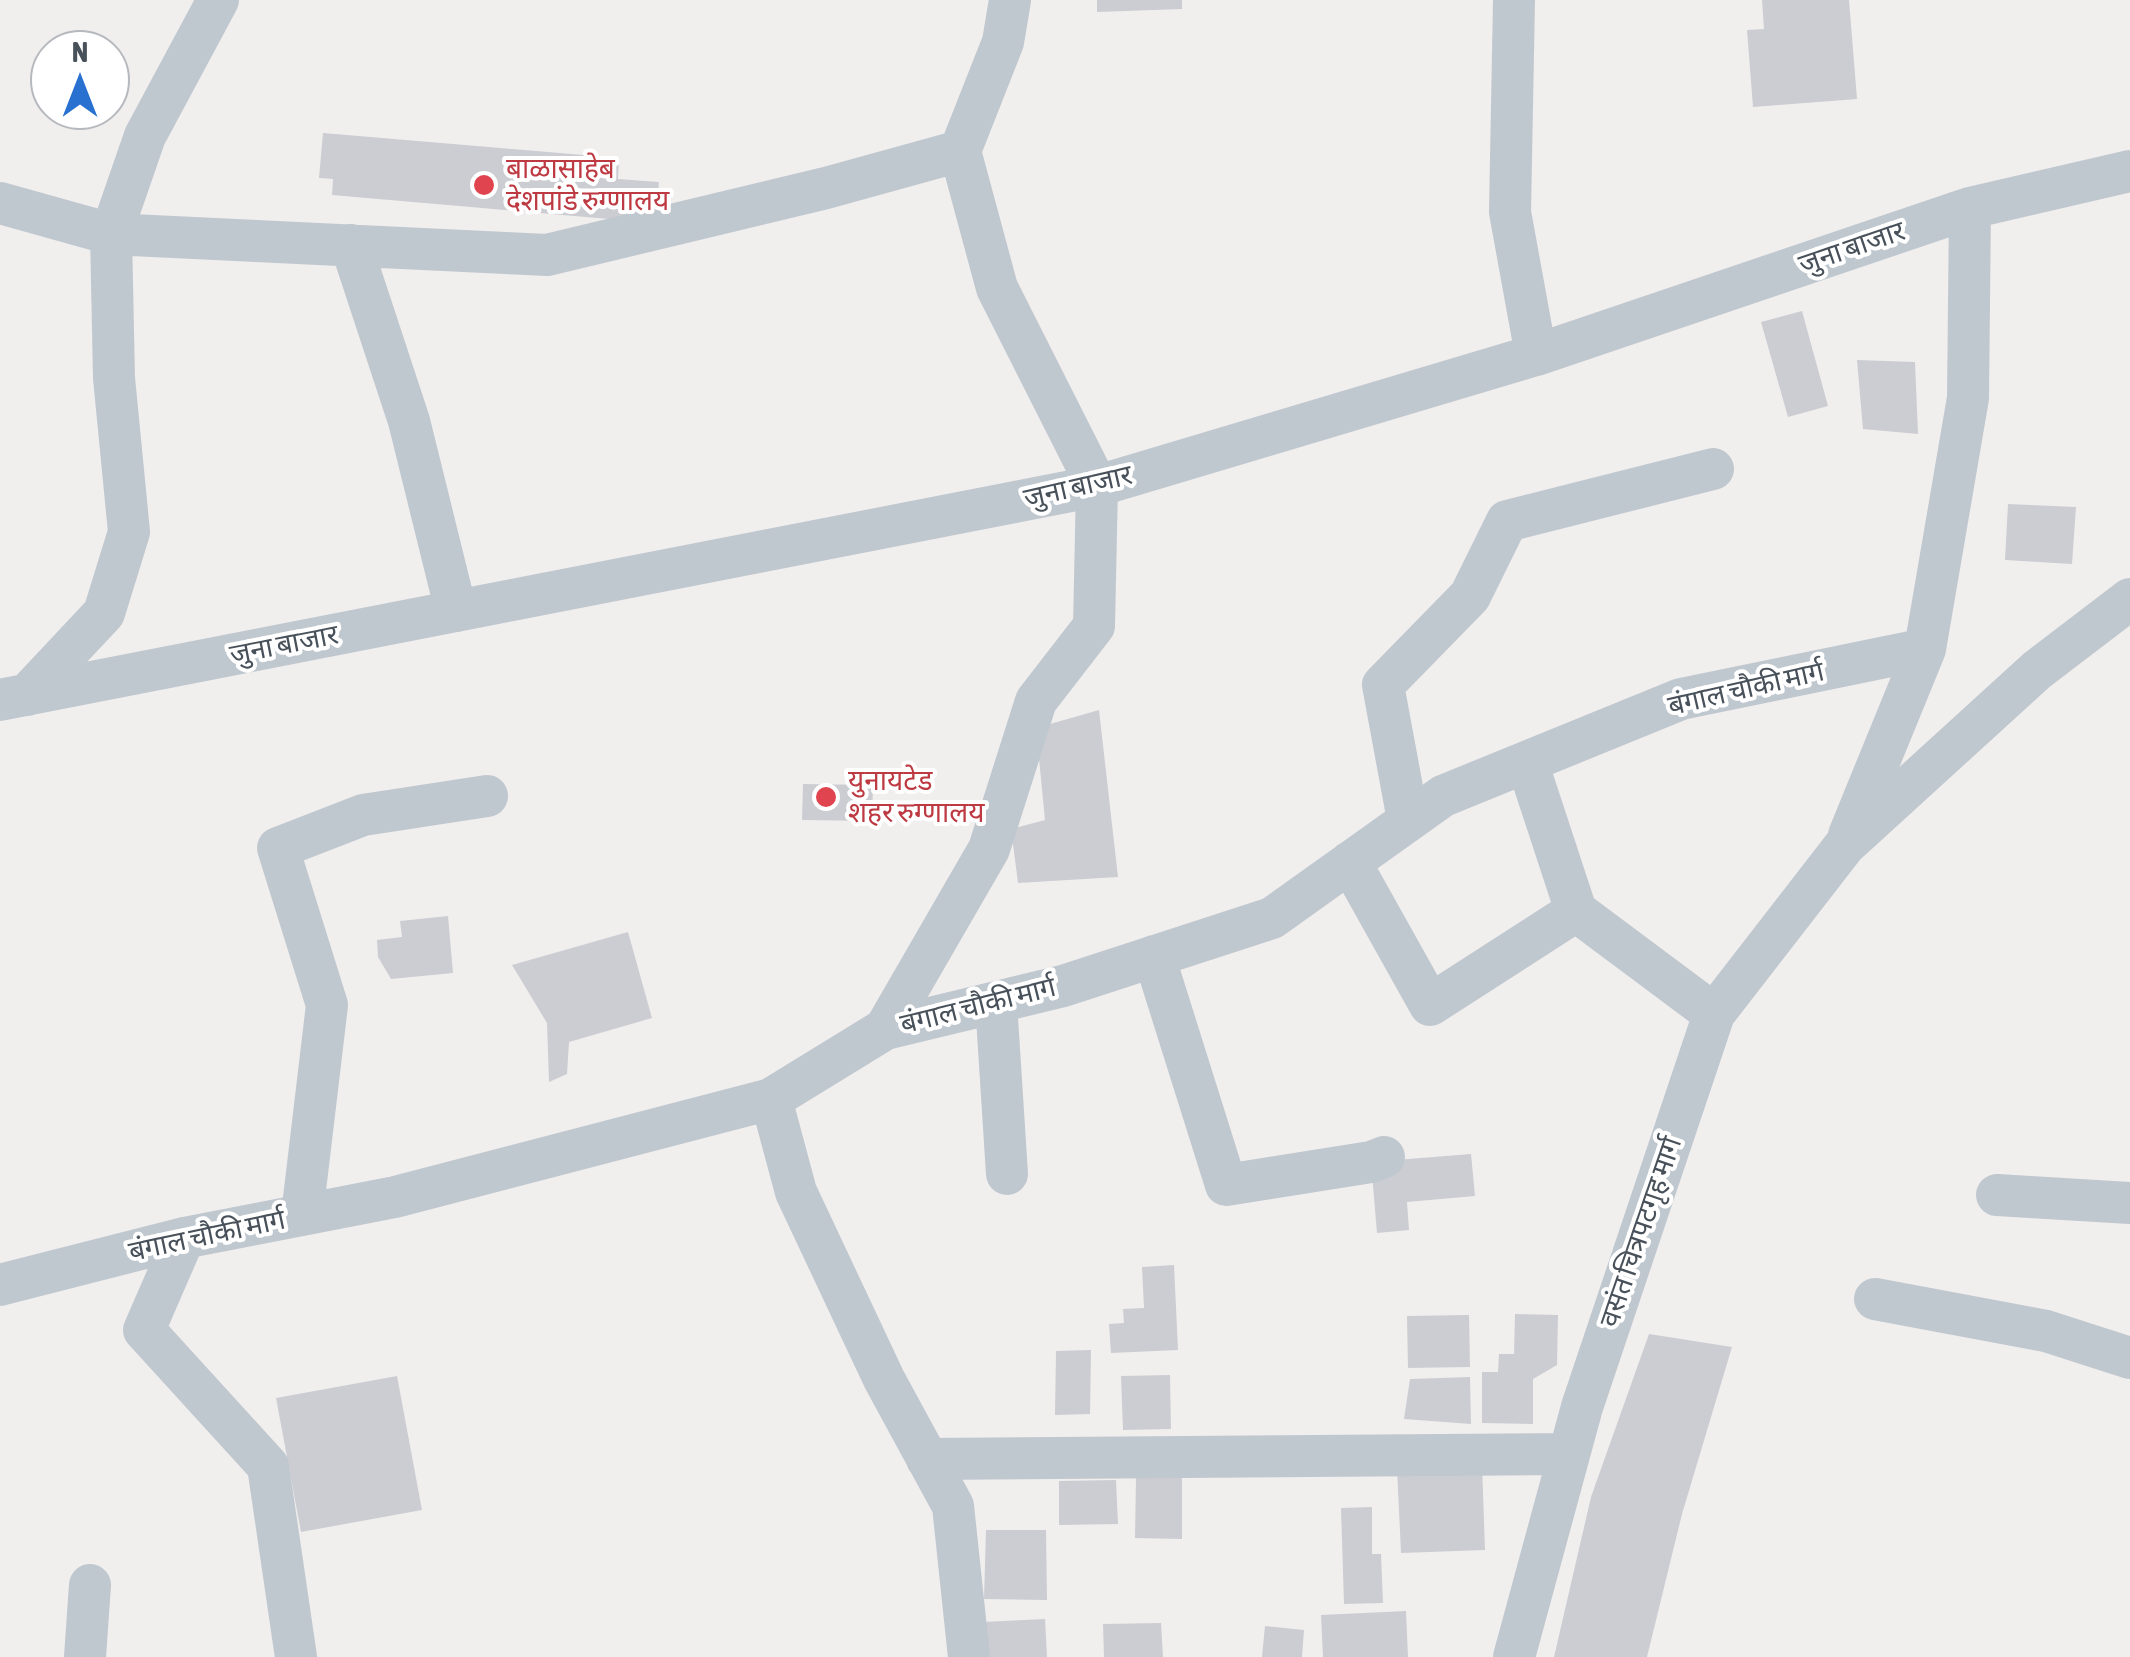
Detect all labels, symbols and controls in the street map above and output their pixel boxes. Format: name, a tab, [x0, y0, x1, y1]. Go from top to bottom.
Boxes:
north arrow	[30, 30, 130, 130]
text: N	[72, 36, 88, 68]
place label: बाळासाहेब देशपांडे रुग्णालय	[506, 152, 669, 218]
marker: बाळासाहेब देशपांडे रुग्णालय	[471, 172, 497, 198]
street label: जुना बाजार	[1794, 214, 1910, 282]
street label: जुना बाजार	[1021, 458, 1135, 516]
street label: जुना बाजार	[227, 618, 341, 672]
street label: बंगाल चौकी मार्ग	[1665, 655, 1827, 723]
place label: युनायटेड शहर रुग्णालय	[848, 764, 985, 830]
marker: युनायटेड शहर रुग्णालय	[813, 784, 839, 810]
street label: बंगाल चौकी मार्ग	[897, 970, 1059, 1042]
street label: वसंत चित्रपटगृह मार्ग	[1593, 1132, 1689, 1332]
street label: बंगाल चौकी मार्ग	[126, 1203, 288, 1269]

